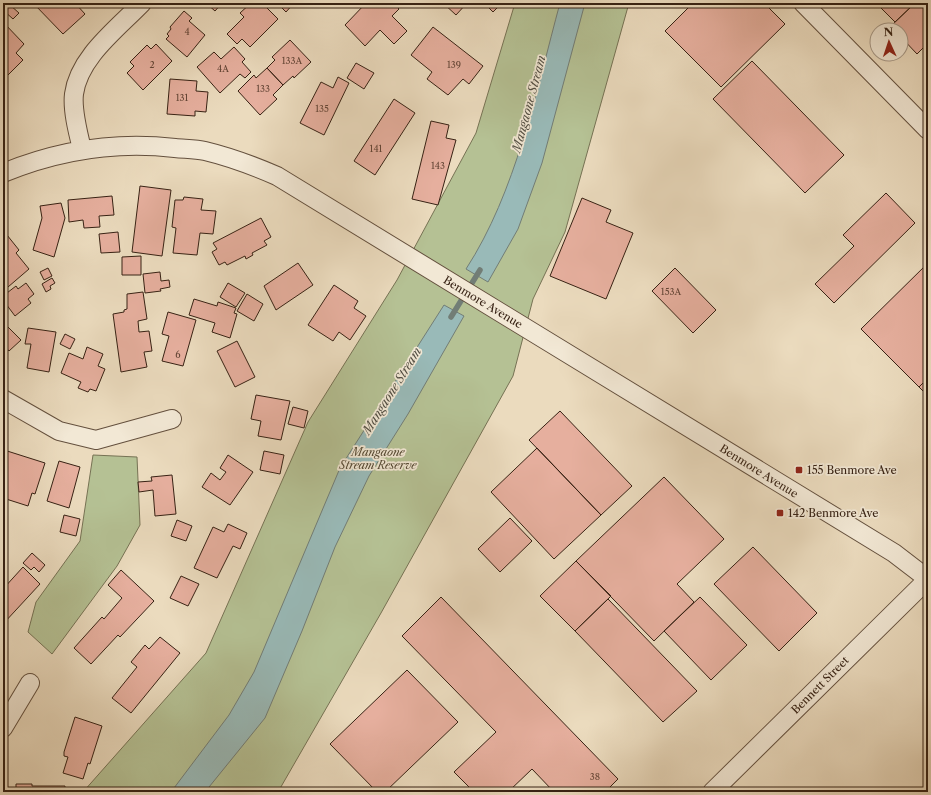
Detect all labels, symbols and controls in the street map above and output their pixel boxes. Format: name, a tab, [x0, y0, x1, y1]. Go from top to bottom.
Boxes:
north arrow	[869, 22, 909, 62]
text: N	[883, 25, 894, 39]
house number: 4	[184, 26, 190, 37]
water label: Mangaone Stream	[508, 54, 549, 156]
house number: 133A	[282, 55, 303, 66]
house number: 2	[149, 59, 155, 70]
house number: 139	[447, 59, 461, 70]
house number: 4A	[217, 63, 229, 74]
house number: 133	[256, 83, 270, 94]
house number: 131	[176, 92, 188, 103]
house number: 135	[315, 103, 329, 114]
house number: 141	[370, 143, 383, 154]
house number: 143	[431, 160, 445, 171]
street label: Benmore Avenue	[441, 273, 525, 331]
house number: 153A	[661, 286, 681, 297]
water label: Mangaone Stream	[358, 344, 424, 439]
house number: 6	[175, 349, 181, 360]
street label: Benmore Avenue	[717, 441, 801, 501]
park label: Mangaone Stream Reserve	[338, 445, 417, 472]
place label: 155 Benmore Ave	[807, 463, 897, 477]
marker: 155 Benmore Ave	[794, 465, 804, 475]
place label: 142 Benmore Ave	[788, 506, 878, 520]
marker: 142 Benmore Ave	[775, 508, 785, 518]
street label: Bennett Street	[788, 653, 852, 717]
house number: 38	[590, 771, 600, 782]

